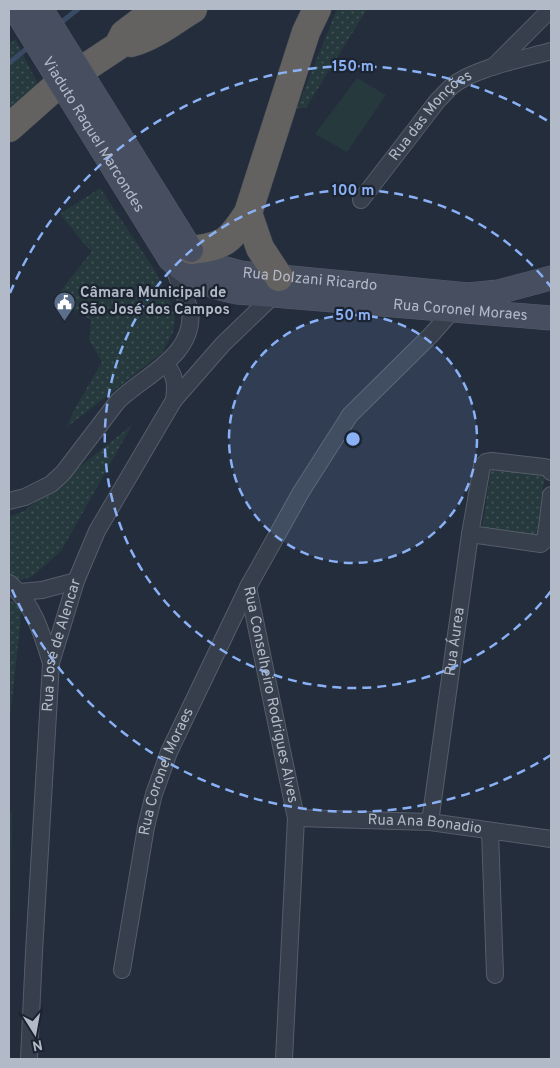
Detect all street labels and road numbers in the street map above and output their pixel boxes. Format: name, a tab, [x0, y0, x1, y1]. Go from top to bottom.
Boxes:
street label: Viaduto Raquel Marcondes	[38, 53, 148, 216]
street label: Rua das Monções	[385, 66, 475, 165]
street label: Rua Dolzani Ricardo	[242, 264, 378, 296]
street label: Rua Coronel Moraes	[392, 295, 528, 326]
street label: Rua José de Alencar	[39, 576, 86, 712]
street label: Rua Conselheiro Rodrigues Alves	[239, 585, 302, 805]
street label: Rua Áurea	[441, 606, 469, 677]
street label: Rua Coronel Moraes	[135, 705, 198, 837]
street label: Rua Ana Bonadio	[367, 811, 483, 839]

